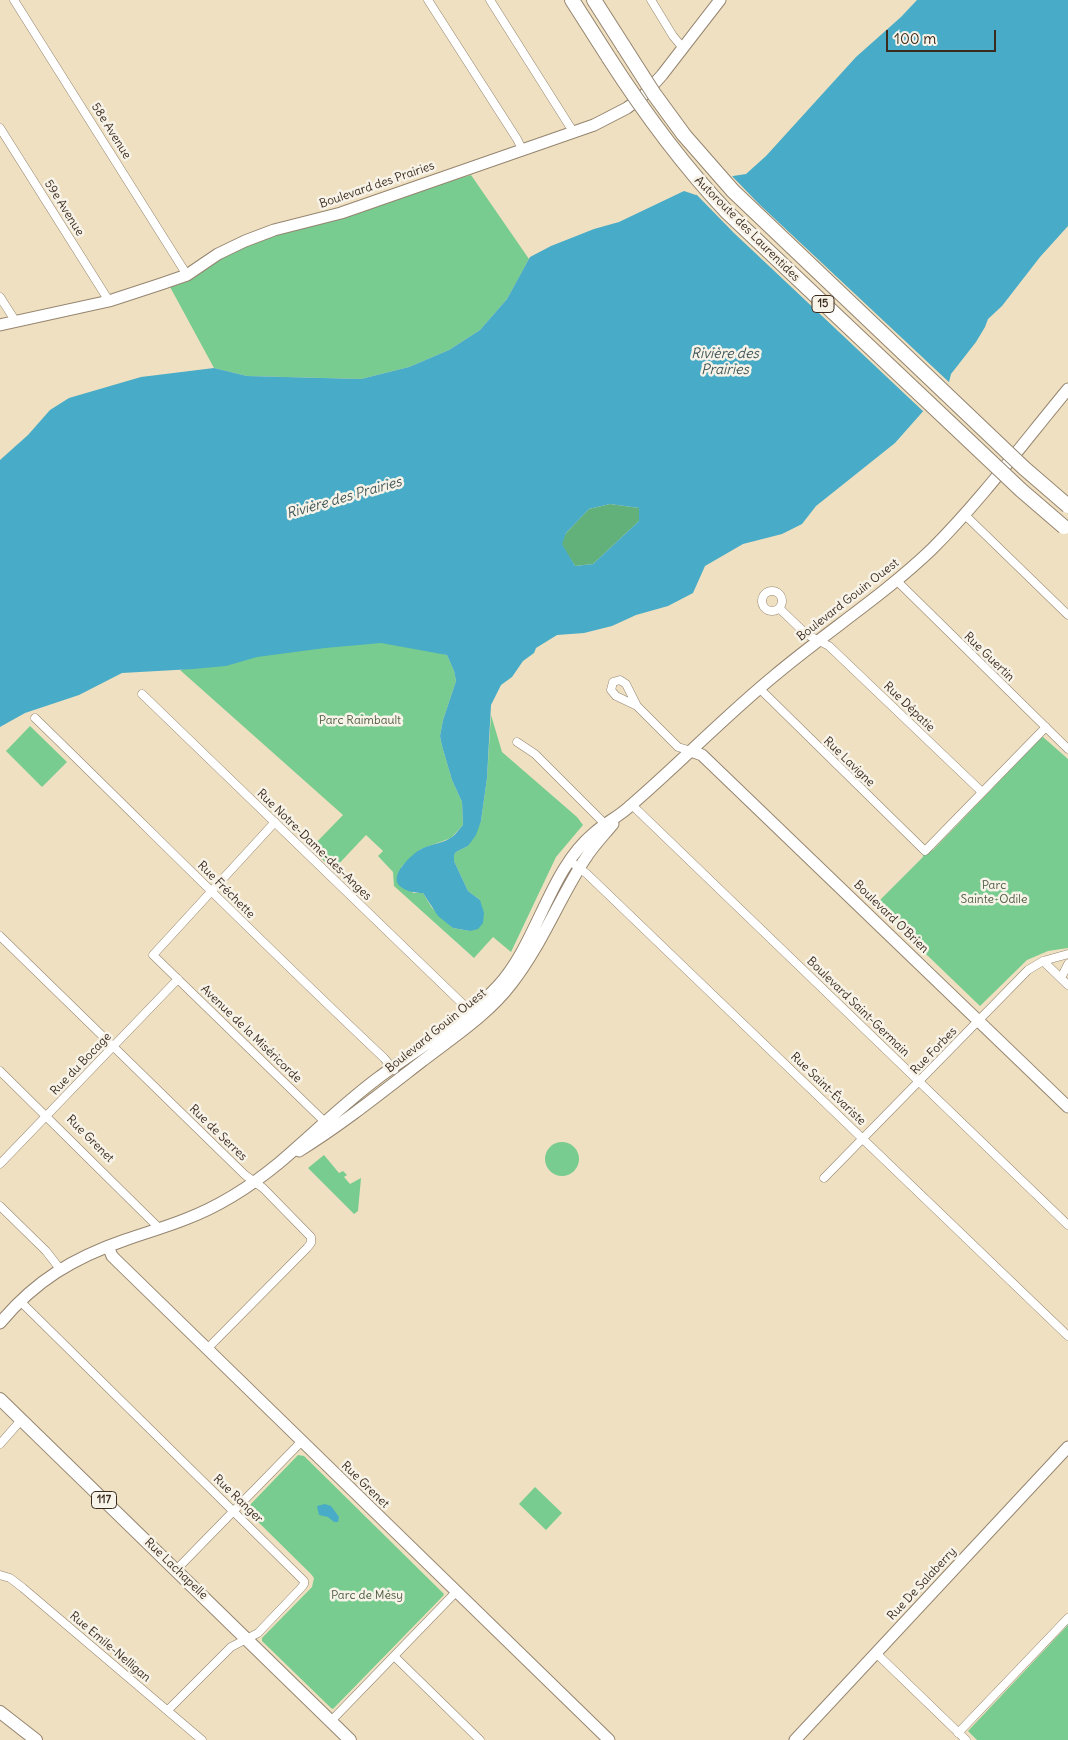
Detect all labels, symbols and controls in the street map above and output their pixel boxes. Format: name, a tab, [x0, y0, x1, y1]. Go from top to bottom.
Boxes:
scale bar	[888, 20, 998, 52]
text: 100 m	[894, 29, 936, 48]
street label: 58e Avenue	[88, 100, 134, 162]
street label: Boulevard des Prairies	[318, 159, 436, 211]
street label: Autoroute des Laurentides	[691, 173, 803, 285]
street label: 59e Avenue	[41, 177, 87, 239]
road number: 15	[812, 296, 834, 312]
water label: Rivière des Prairies	[691, 346, 759, 378]
water label: Rivière des Prairies	[285, 474, 403, 522]
street label: Boulevard Gouin Ouest	[794, 556, 902, 644]
street label: Rue Guertin	[961, 629, 1017, 685]
street label: Rue Dépatie	[880, 679, 938, 735]
park label: Parc Raimbault	[319, 714, 401, 728]
street label: Rue Lavigne	[820, 734, 878, 790]
street label: Rue Notre-Dame-des-Anges	[254, 786, 374, 904]
street label: Rue Fréchette	[194, 858, 258, 922]
street label: Boulevard O'Brien	[851, 878, 931, 956]
park label: Parc Sainte-Odile	[961, 879, 1027, 907]
street label: Boulevard Saint-Germain	[804, 954, 912, 1060]
street label: Avenue de la Miséricorde	[198, 982, 304, 1086]
street label: Boulevard Gouin Ouest	[383, 986, 489, 1076]
street label: Rue Forbes	[908, 1024, 960, 1078]
street label: Rue du Bocage	[48, 1030, 114, 1098]
street label: Rue Saint-Évariste	[787, 1050, 869, 1128]
street label: Rue de Serres	[186, 1102, 250, 1164]
street label: Rue Grenet	[63, 1112, 117, 1166]
street label: Rue Grenet	[338, 1459, 392, 1511]
street label: Rue Ranger	[210, 1472, 266, 1526]
road number: 117	[92, 1492, 116, 1508]
street label: Rue Lachapelle	[141, 1535, 211, 1603]
street label: Rue De Salaberry	[885, 1545, 959, 1623]
park label: Parc de Mésy	[331, 1589, 403, 1603]
street label: Rue Emile-Nelligan	[66, 1609, 154, 1685]

